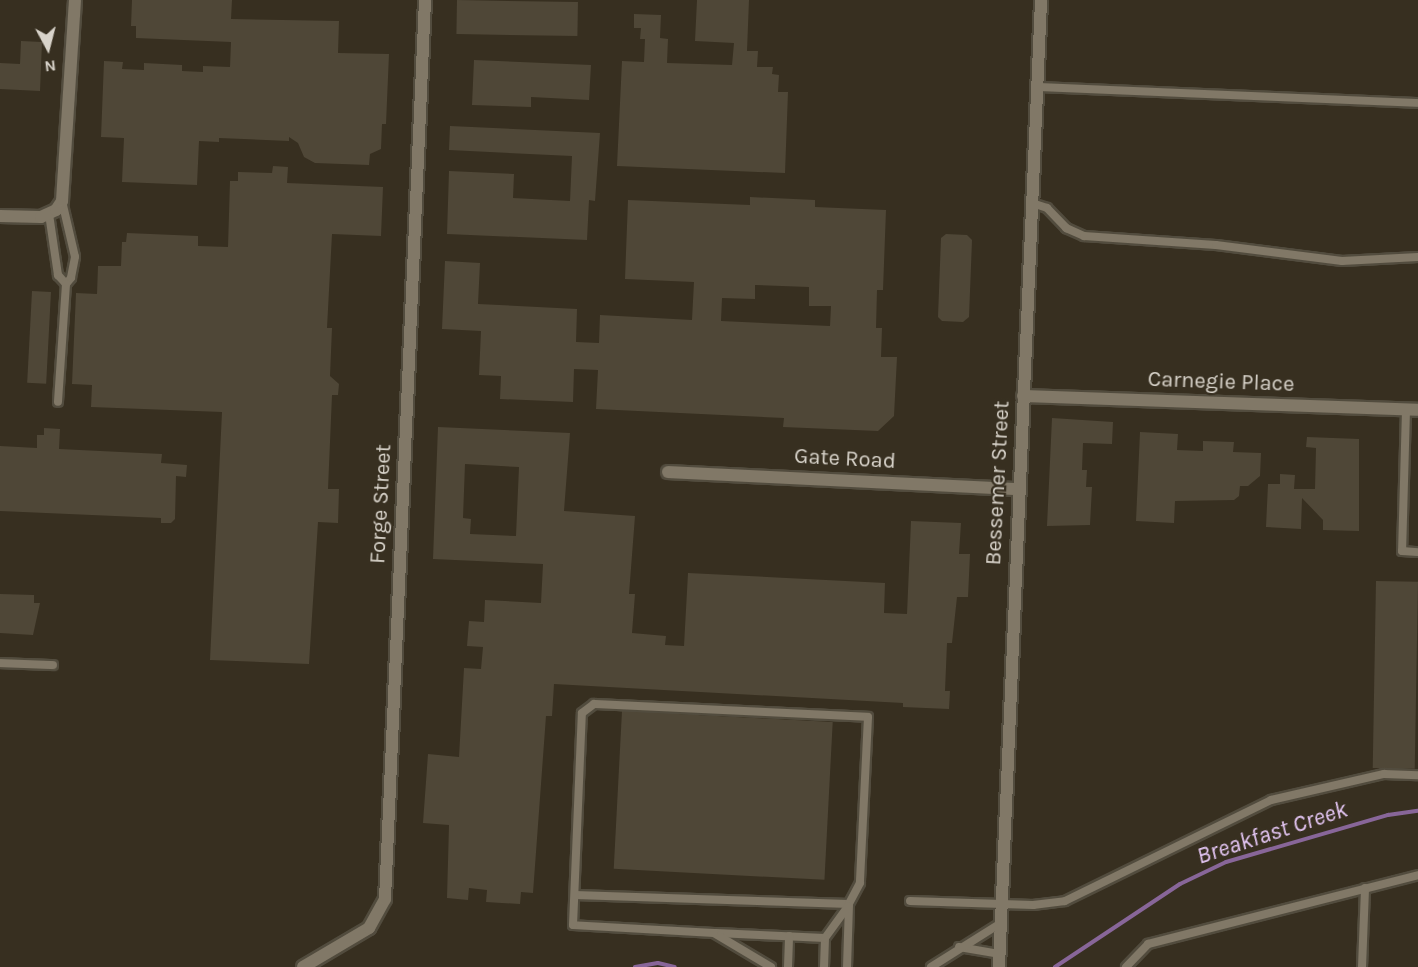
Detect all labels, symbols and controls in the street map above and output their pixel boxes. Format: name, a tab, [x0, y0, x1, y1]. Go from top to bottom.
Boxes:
north arrow	[18, 18, 78, 78]
text: N	[43, 56, 57, 76]
street label: Carnegie Place	[1147, 366, 1295, 398]
street label: Bessemer Street	[981, 400, 1015, 566]
street label: Forge Street	[365, 443, 397, 565]
street label: Gate Road	[794, 443, 896, 475]
water label: Breakfast Creek	[1193, 795, 1351, 871]

